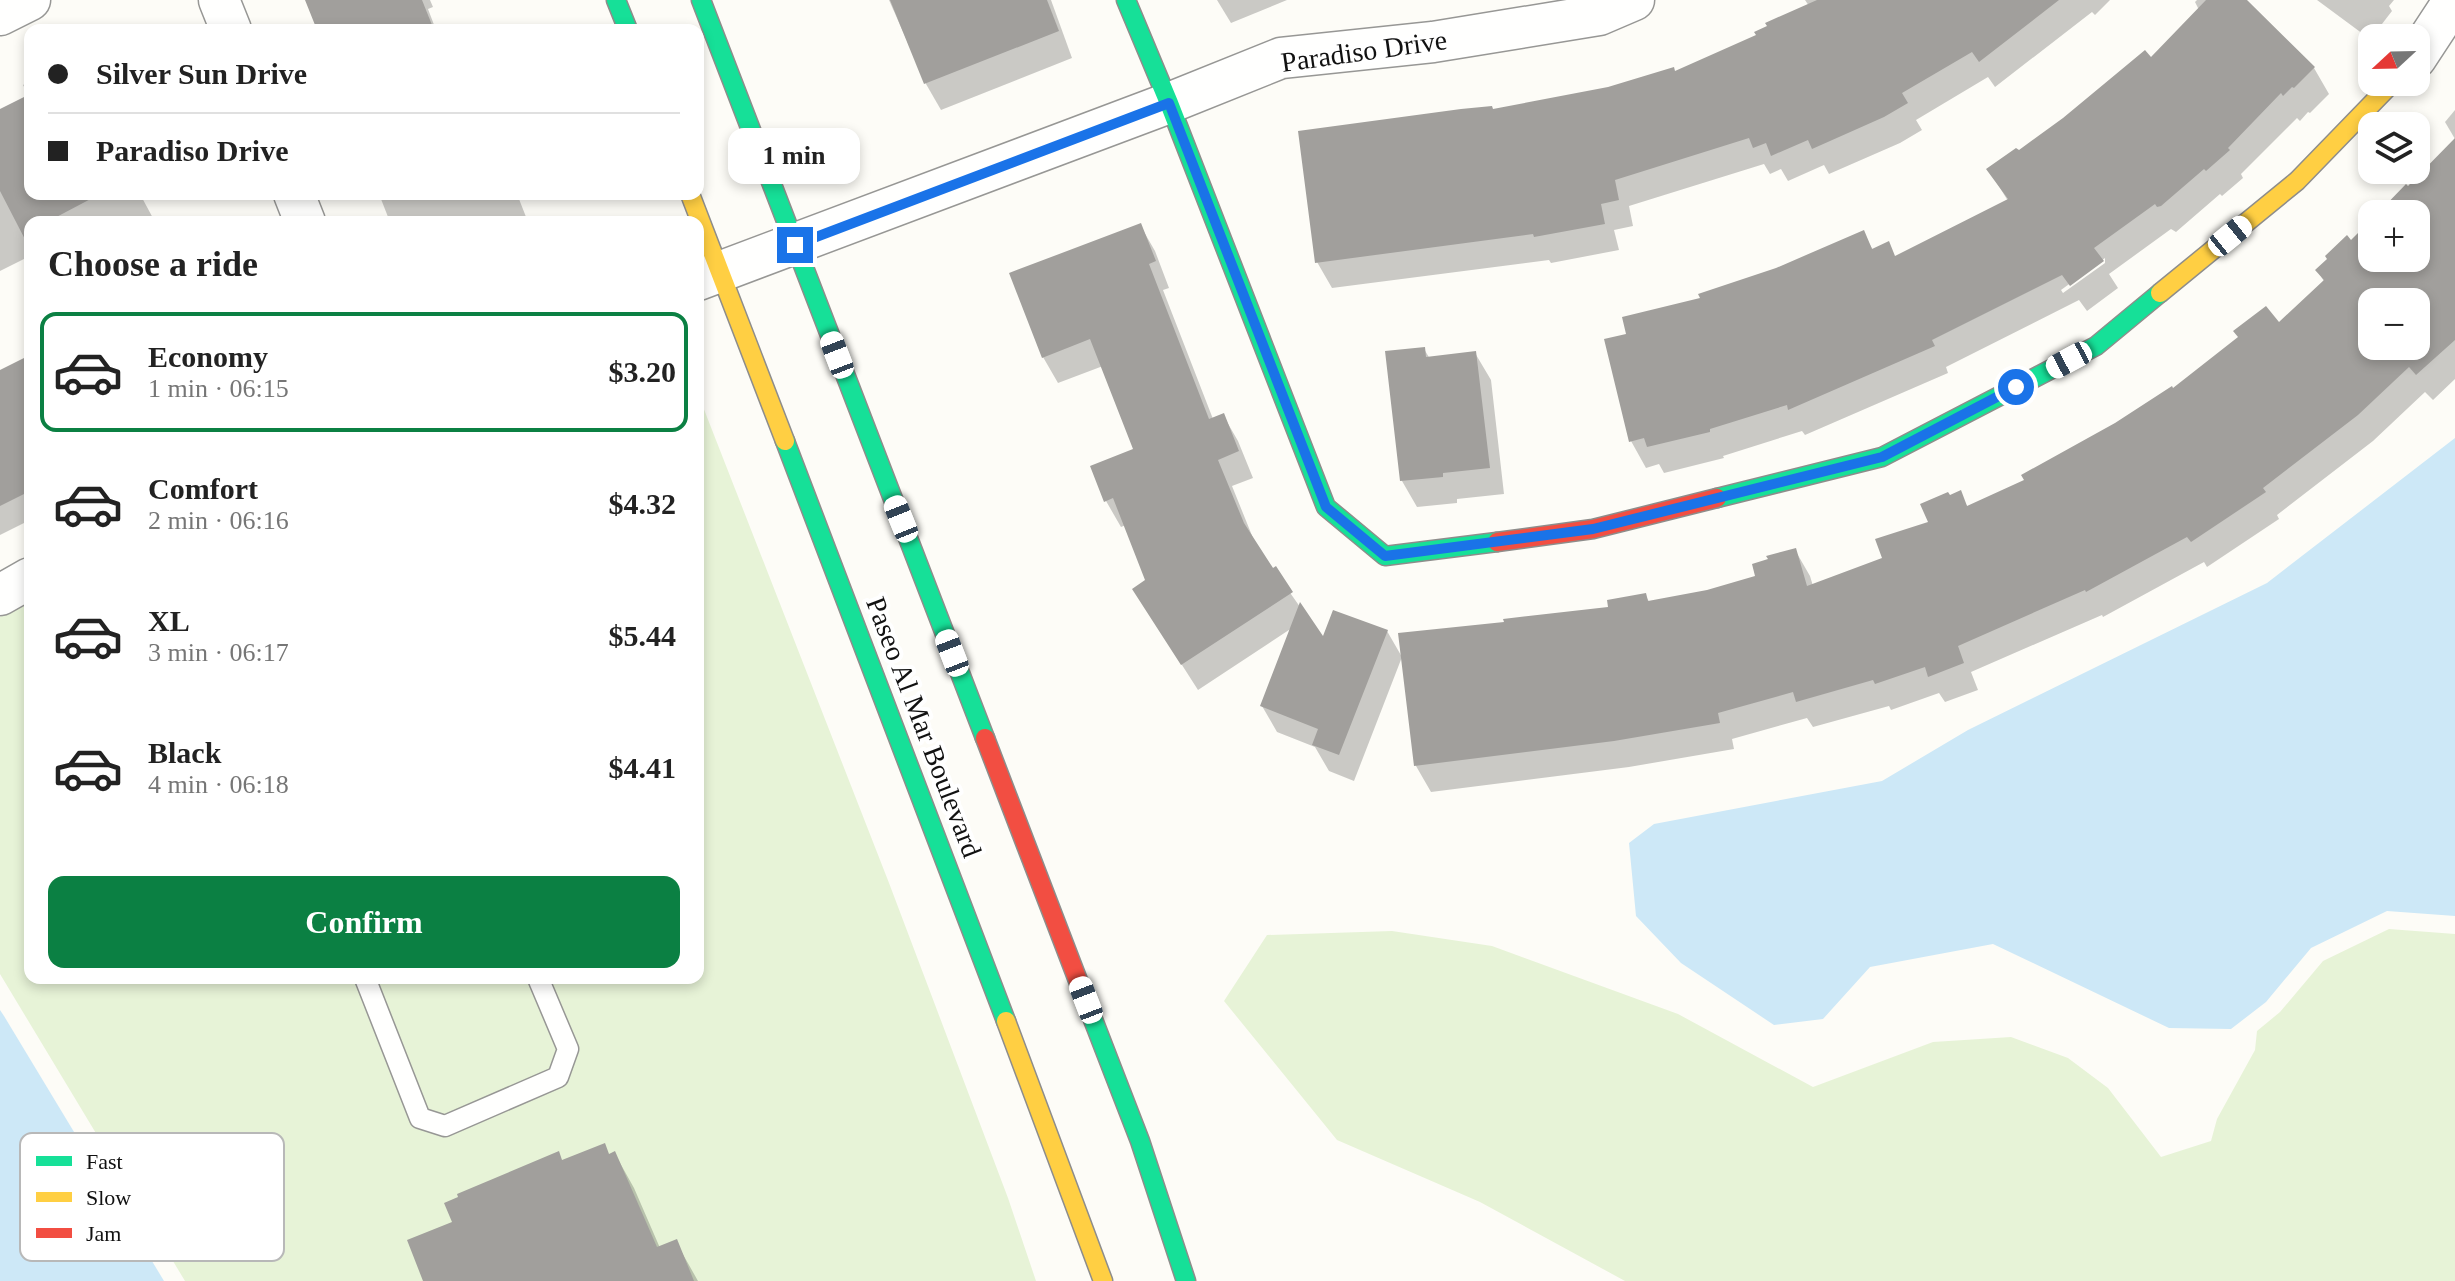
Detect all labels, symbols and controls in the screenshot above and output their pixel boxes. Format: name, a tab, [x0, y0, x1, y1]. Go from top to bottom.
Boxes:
street label: Paradiso Drive	[1279, 24, 1449, 78]
north arrow	[2358, 24, 2430, 96]
map controls	[2358, 24, 2430, 360]
text: Silver Sun Drive	[96, 57, 307, 90]
button: layers	[2358, 112, 2430, 184]
callout: 1 min	[729, 129, 861, 185]
text: Paradiso Drive	[96, 134, 288, 167]
text: 1 min	[763, 141, 825, 170]
button: +	[2358, 200, 2430, 272]
car	[2204, 212, 2256, 260]
route end	[777, 227, 813, 263]
text: Choose a ride	[48, 244, 258, 284]
button: −	[2358, 288, 2430, 360]
car	[817, 328, 857, 382]
icon: car	[52, 336, 124, 408]
car	[2042, 338, 2096, 382]
text: Economy	[148, 340, 268, 373]
text: $3.20	[609, 355, 676, 388]
route start	[1998, 369, 2034, 405]
text: 1 min · 06:15	[148, 374, 289, 403]
icon: car	[52, 468, 124, 540]
text: Comfort	[148, 472, 258, 505]
text: $4.32	[609, 487, 676, 520]
car	[881, 492, 921, 546]
text: 2 min · 06:16	[148, 506, 289, 535]
street label: Paseo Al Mar Boulevard	[860, 593, 988, 861]
icon: car	[52, 600, 124, 672]
text: XL	[148, 604, 190, 637]
text: $5.44	[609, 619, 676, 652]
car	[932, 626, 972, 680]
text: 3 min · 06:17	[148, 638, 289, 667]
icon: car	[52, 732, 124, 804]
text: Black	[148, 736, 221, 769]
text: $4.41	[609, 751, 676, 784]
text: 4 min · 06:18	[148, 770, 289, 799]
button: Confirm	[48, 876, 680, 968]
car	[1066, 973, 1106, 1027]
legend	[20, 1133, 284, 1261]
text: Fast	[86, 1149, 123, 1174]
text: Slow	[86, 1185, 131, 1210]
text: Jam	[86, 1221, 121, 1246]

